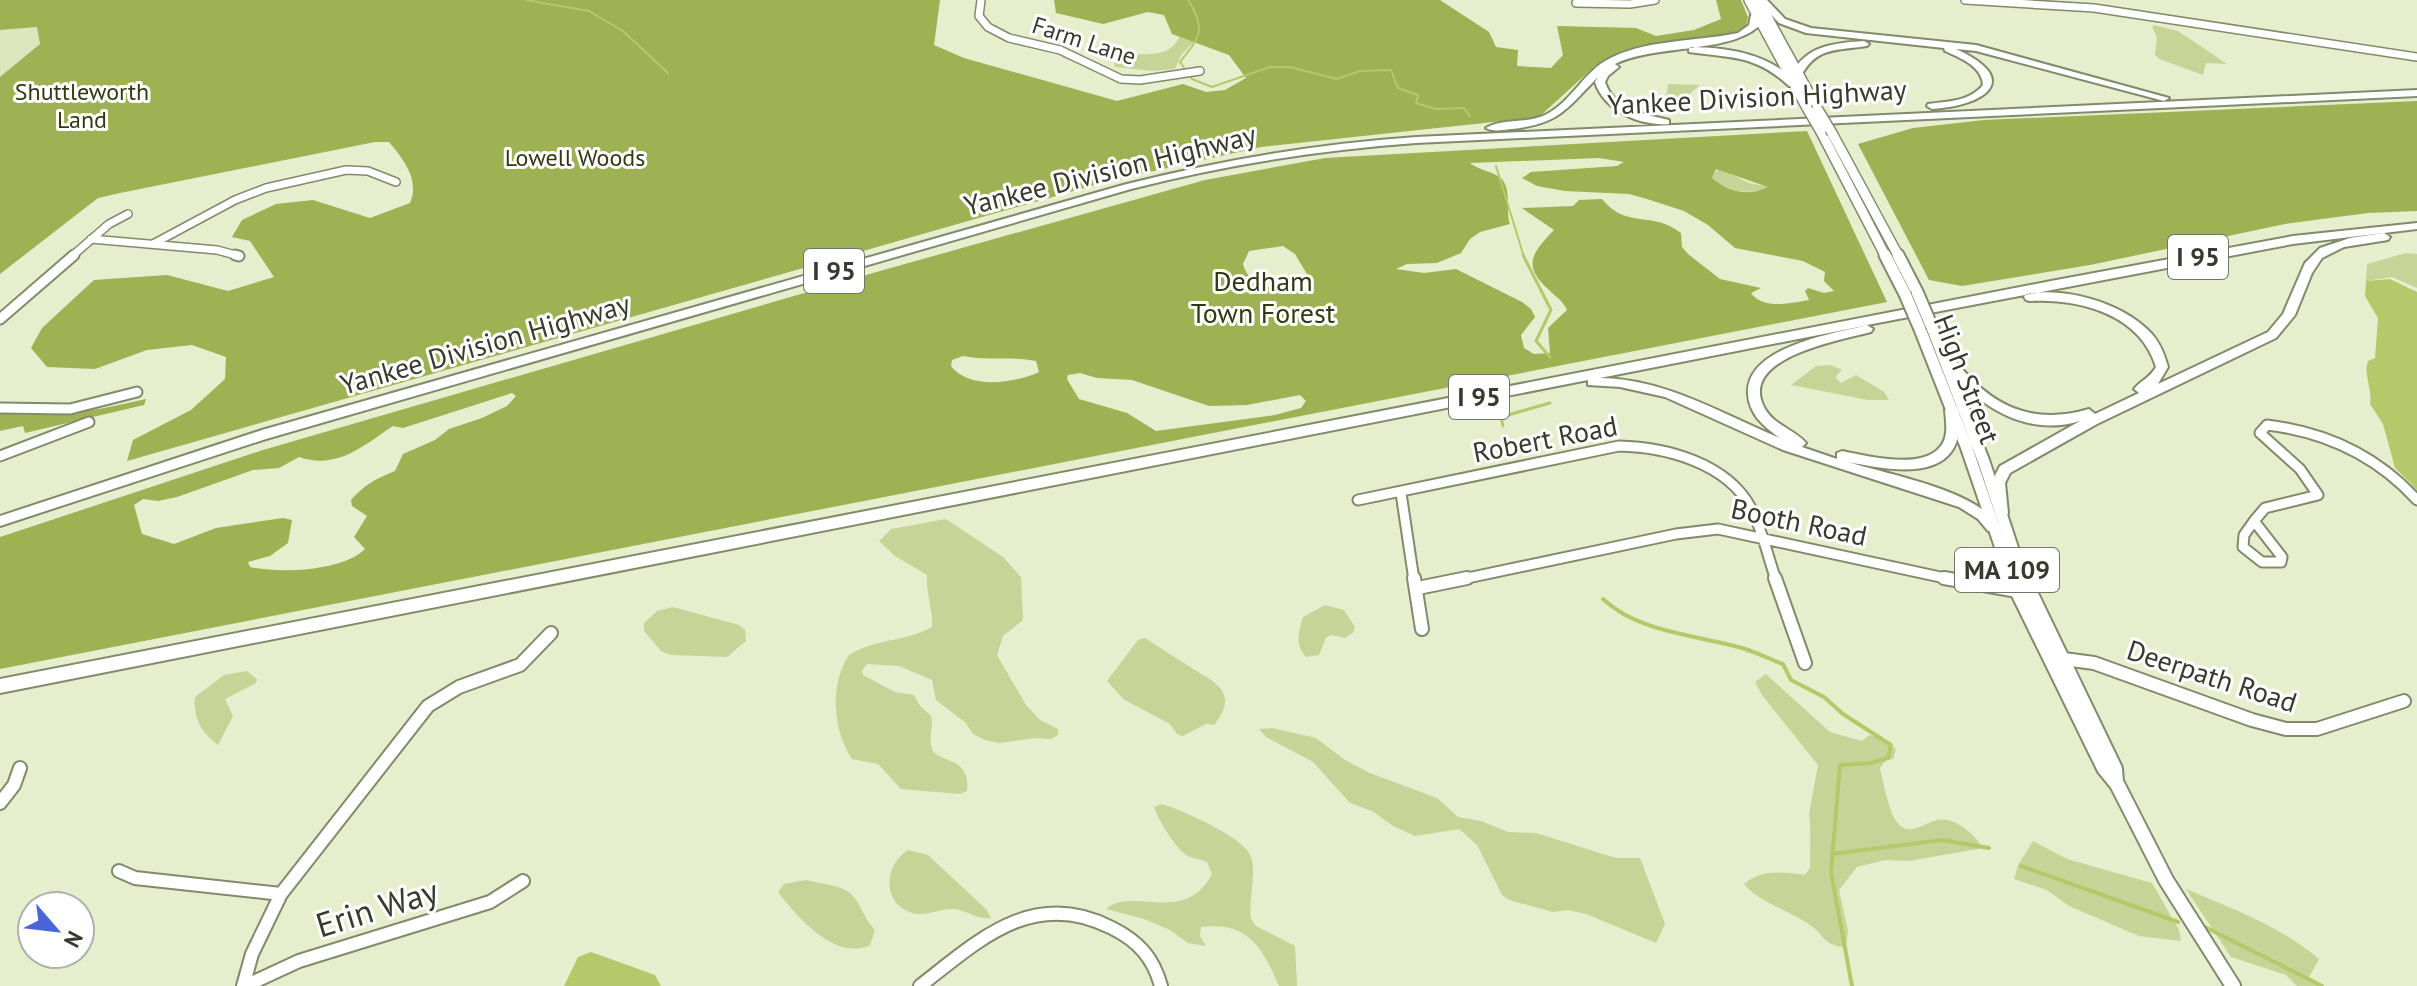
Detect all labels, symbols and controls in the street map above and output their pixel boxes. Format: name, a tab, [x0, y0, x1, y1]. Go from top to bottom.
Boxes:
street label: Farm Lane	[1028, 9, 1140, 72]
street label: Yankee Division Highway	[1606, 70, 1908, 123]
park label: Shuttleworth Land	[15, 76, 149, 135]
street label: Yankee Division Highway	[960, 115, 1260, 224]
park label: Lowell Woods	[505, 142, 645, 173]
road number: I 95	[2168, 235, 2228, 279]
road number: I 95	[804, 249, 864, 293]
park label: Dedham Town Forest	[1191, 262, 1336, 331]
street label: Yankee Division Highway	[336, 284, 634, 403]
street label: High Street	[1926, 309, 2009, 449]
road number: I 95	[1449, 375, 1509, 419]
street label: Robert Road	[1470, 406, 1620, 471]
street label: Booth Road	[1728, 489, 1870, 554]
road number: MA 109	[1955, 548, 2059, 592]
street label: Deerpath Road	[2122, 631, 2302, 720]
street label: Erin Way	[310, 868, 443, 946]
north arrow	[16, 890, 96, 970]
text: N	[58, 926, 89, 952]

